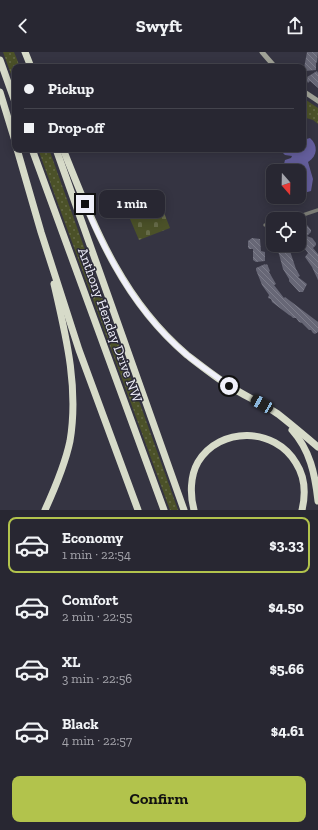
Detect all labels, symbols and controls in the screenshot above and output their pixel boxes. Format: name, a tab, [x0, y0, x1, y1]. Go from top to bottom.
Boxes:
icon: back	[12, 15, 34, 37]
text: Swyft	[136, 15, 182, 37]
icon: share	[284, 15, 306, 37]
text: Pickup	[48, 80, 94, 98]
text: Drop-off	[48, 119, 104, 137]
north arrow	[266, 164, 306, 204]
map controls	[266, 164, 306, 252]
callout: 1 min	[99, 190, 165, 218]
route end	[76, 195, 94, 213]
text: 1 min	[117, 196, 147, 211]
button: locate	[266, 212, 306, 252]
street label: Anthony Henday Drive NW	[74, 245, 146, 405]
route start	[220, 377, 238, 395]
car	[249, 393, 275, 415]
icon: car	[14, 527, 50, 563]
text: Economy	[62, 529, 123, 547]
text: $3.33	[269, 536, 304, 554]
text: 1 min · 22:54	[62, 547, 131, 562]
icon: car	[14, 589, 50, 625]
text: Comfort	[62, 591, 118, 609]
text: $4.50	[268, 598, 304, 616]
text: 2 min · 22:55	[62, 609, 132, 624]
icon: car	[14, 651, 50, 687]
text: XL	[62, 653, 80, 671]
text: $5.66	[270, 660, 304, 678]
text: 3 min · 22:56	[62, 671, 132, 686]
icon: car	[14, 713, 50, 749]
text: Black	[62, 715, 99, 733]
text: $4.61	[271, 722, 304, 740]
text: 4 min · 22:57	[62, 733, 132, 748]
button: Confirm	[12, 776, 306, 822]

